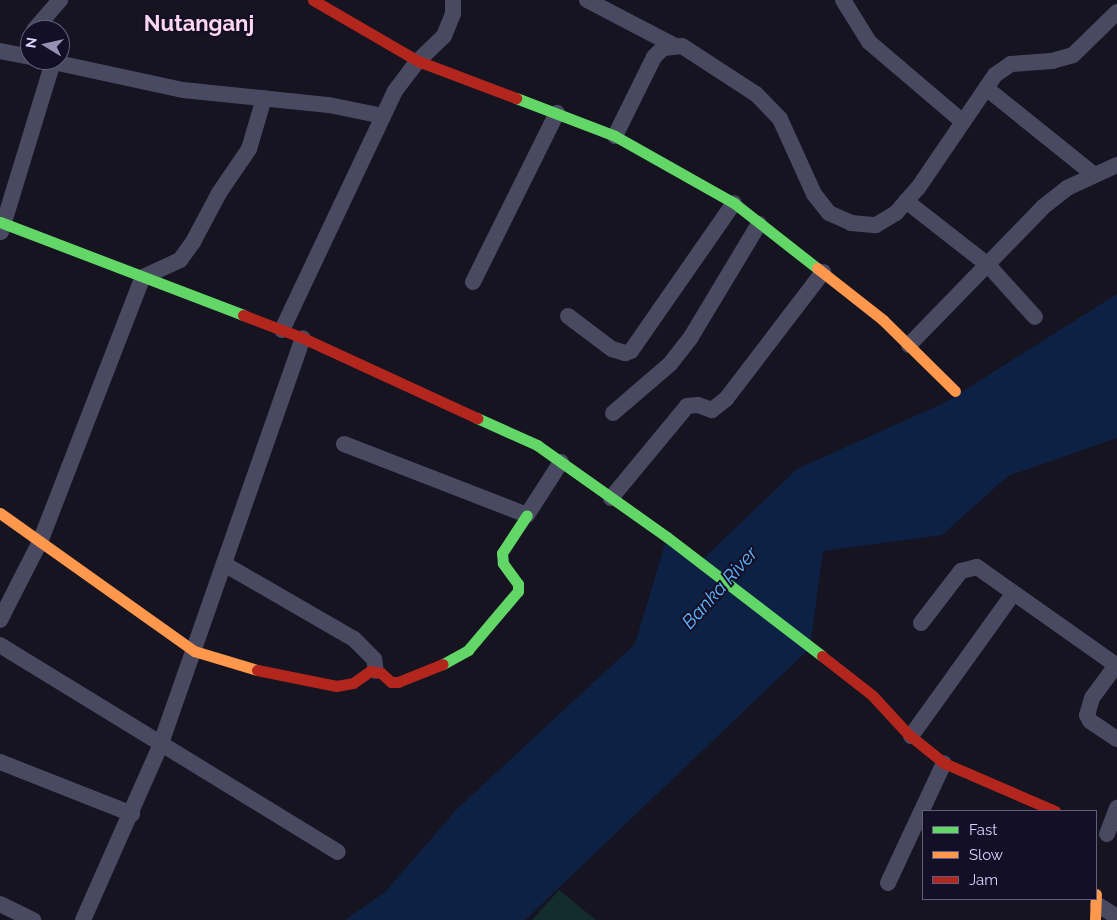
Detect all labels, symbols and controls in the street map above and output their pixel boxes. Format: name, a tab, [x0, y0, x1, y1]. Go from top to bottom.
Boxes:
district label: Nutanganj	[144, 11, 254, 37]
north arrow	[20, 20, 70, 70]
text: N	[22, 36, 40, 49]
water label: Banka River	[677, 542, 763, 634]
legend	[922, 810, 1097, 900]
text: Fast	[969, 821, 997, 839]
text: Slow	[969, 846, 1003, 864]
text: Jam	[969, 871, 998, 889]

